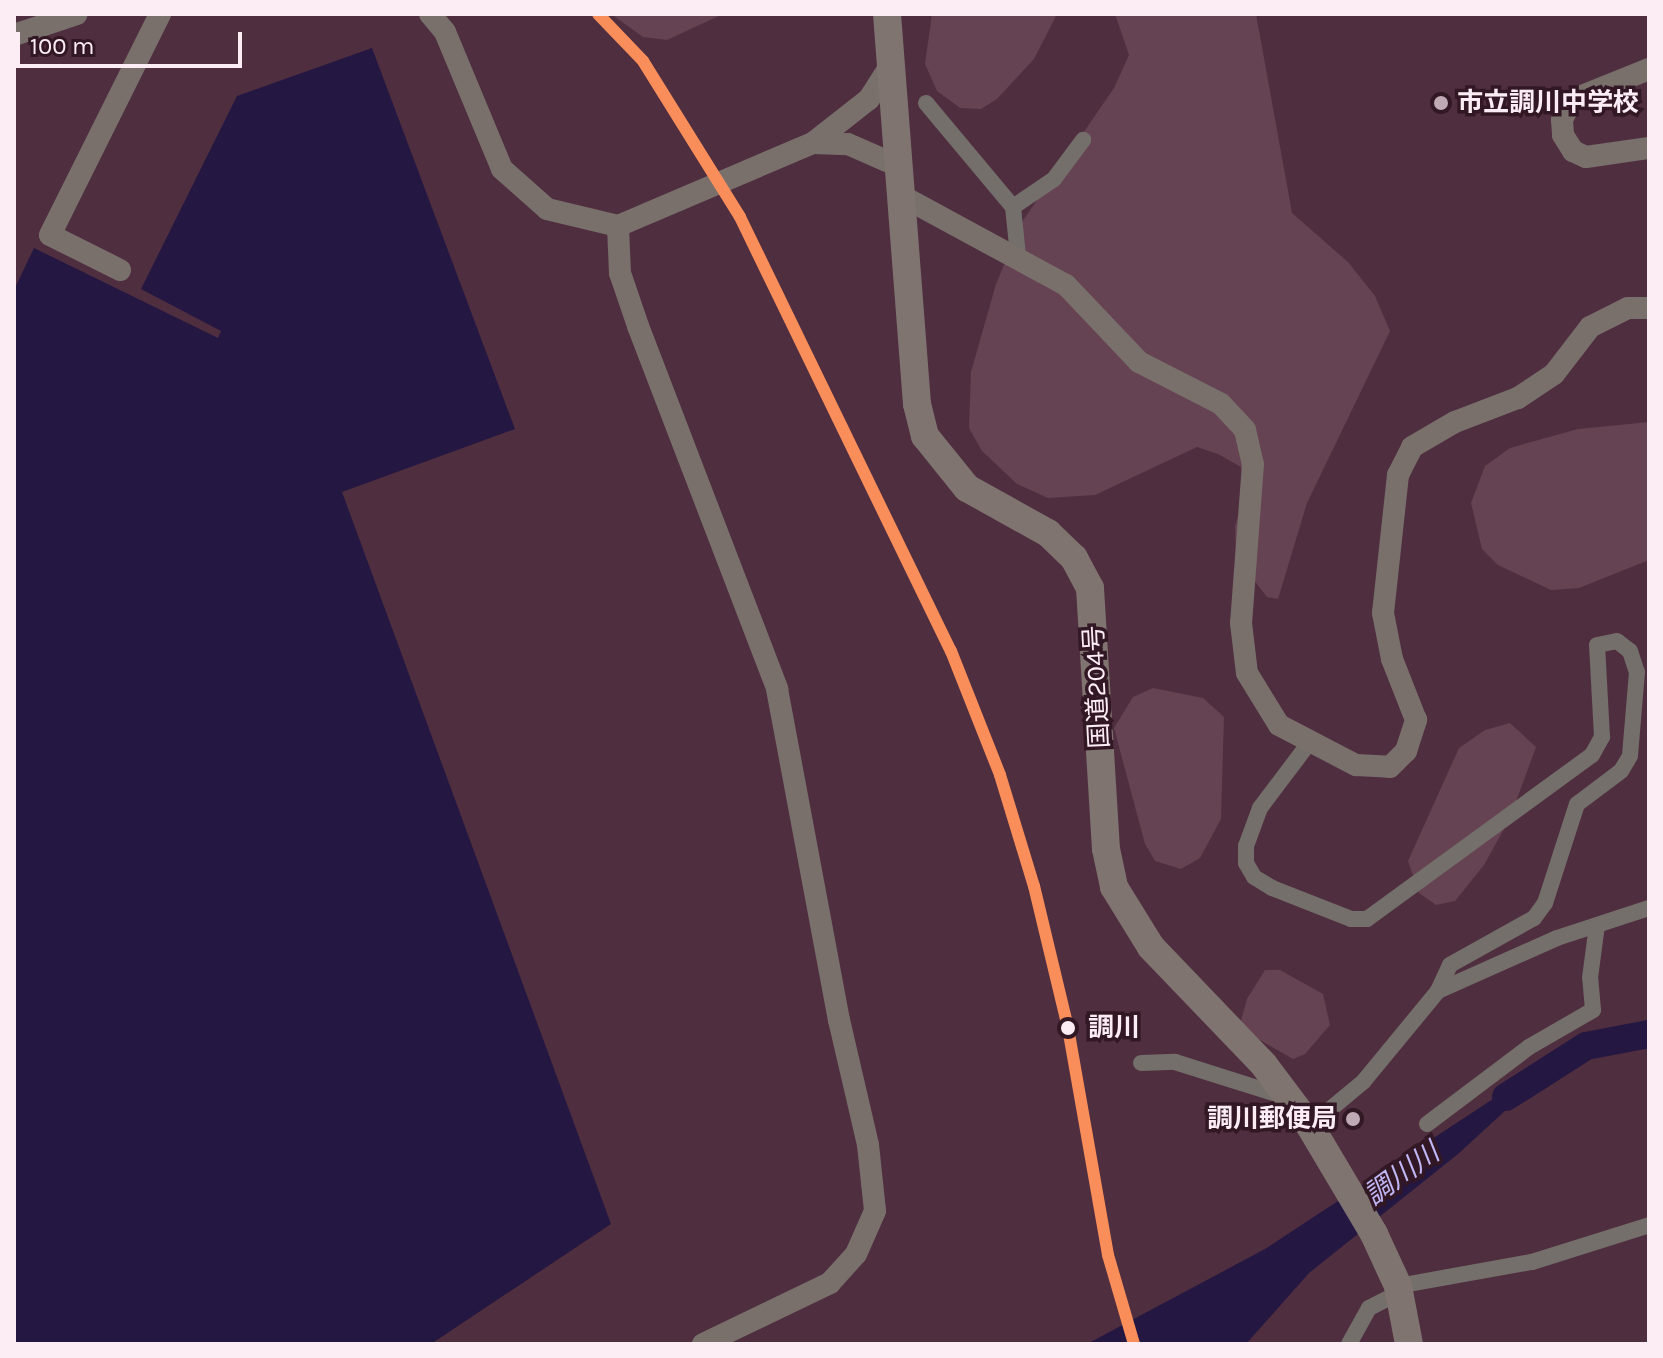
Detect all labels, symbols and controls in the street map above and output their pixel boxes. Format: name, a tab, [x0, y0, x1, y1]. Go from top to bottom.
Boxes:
scale bar	[20, 16, 246, 66]
text: 100 m	[30, 32, 95, 60]
place label: 市立調川中学校	[1457, 87, 1639, 119]
marker: 市立調川中学校	[1432, 94, 1450, 112]
street label: 国道204号	[1078, 625, 1116, 749]
place label: 調川	[1088, 1012, 1140, 1044]
marker: 調川	[1055, 1015, 1081, 1041]
place label: 調川郵便局	[1207, 1103, 1337, 1135]
marker: 調川郵便局	[1344, 1110, 1362, 1128]
water label: 調川川	[1358, 1136, 1446, 1212]

